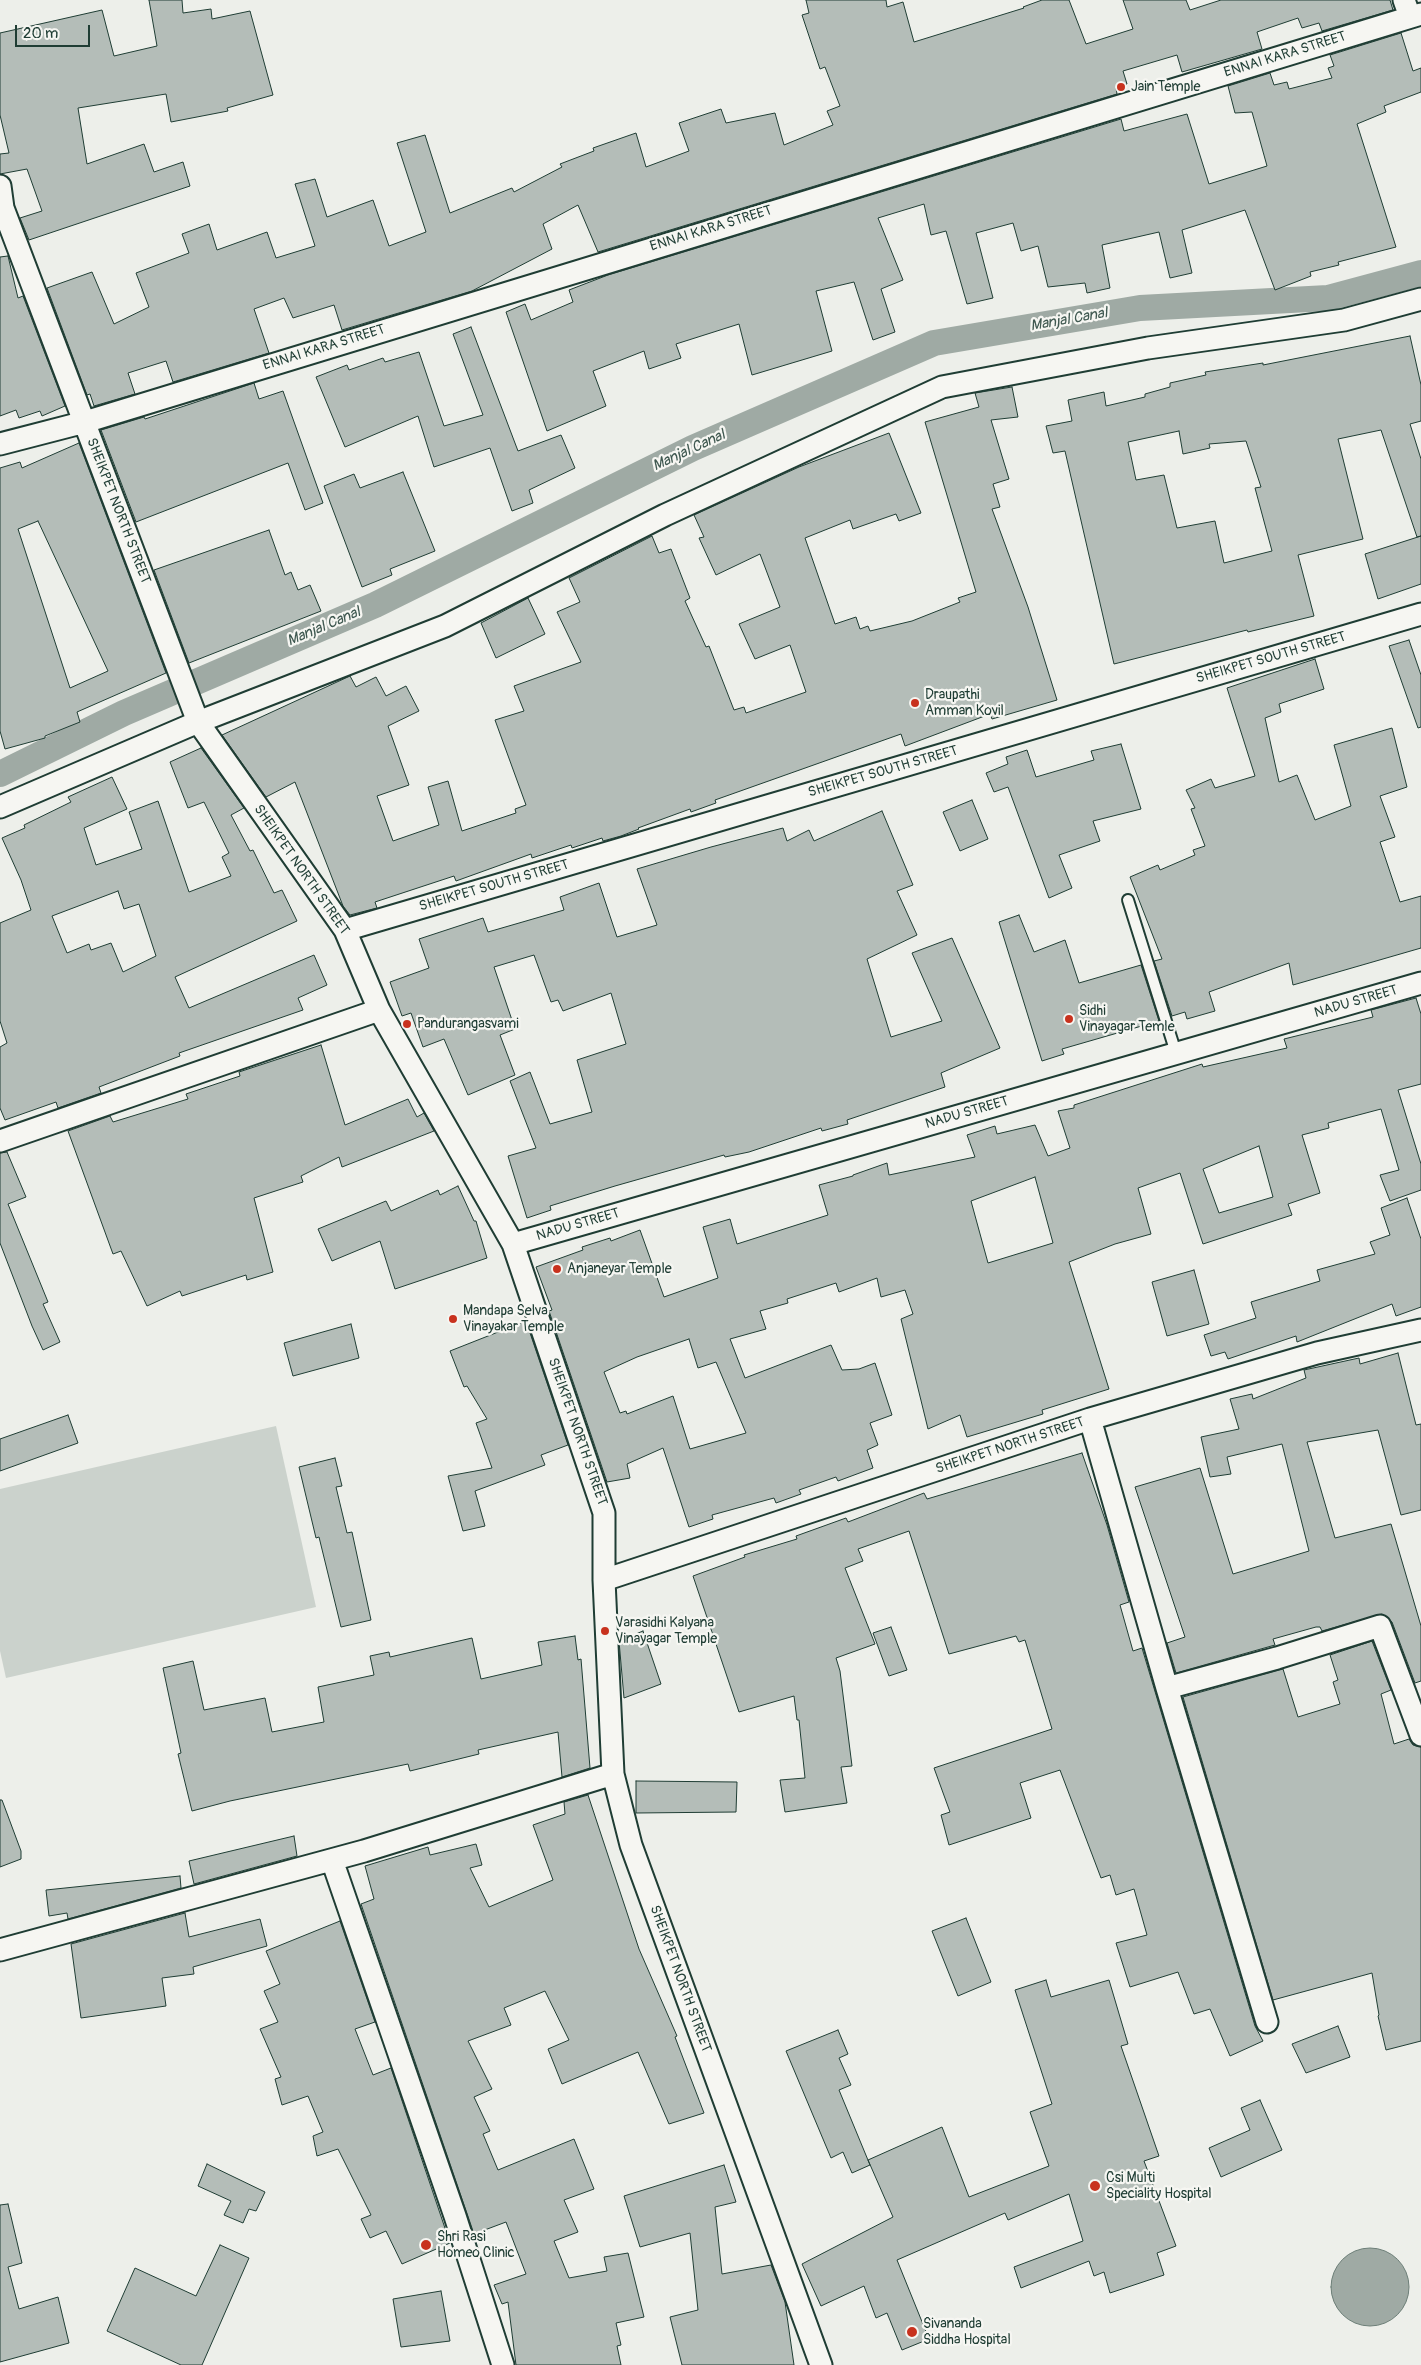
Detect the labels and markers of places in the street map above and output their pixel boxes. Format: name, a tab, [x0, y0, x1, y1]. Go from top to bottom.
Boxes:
place label: Jain Temple	[1131, 79, 1200, 95]
marker: Jain Temple	[1115, 81, 1127, 93]
place label: Draupathi Amman Kovil	[925, 687, 1004, 720]
marker: Draupathi Amman Kovil	[909, 697, 921, 709]
place label: Sidhi Vinayagar Temle	[1079, 1003, 1175, 1036]
marker: Sidhi Vinayagar Temle	[1063, 1013, 1075, 1025]
place label: Pandurangasvami	[417, 1016, 519, 1032]
marker: Pandurangasvami	[401, 1018, 413, 1030]
place label: Anjaneyar Temple	[567, 1261, 672, 1277]
marker: Anjaneyar Temple	[551, 1263, 563, 1275]
place label: Mandapa Selva Vinayakar Temple	[463, 1303, 564, 1335]
marker: Mandapa Selva Vinayakar Temple	[447, 1313, 459, 1325]
place label: Varasidhi Kalyana Vinayagar Temple	[615, 1615, 717, 1648]
marker: Varasidhi Kalyana Vinayagar Temple	[599, 1625, 611, 1637]
place label: Csi Multi Speciality Hospital	[1106, 2170, 1211, 2202]
marker: Csi Multi Speciality Hospital	[1088, 2179, 1102, 2193]
place label: Shri Rasi Homeo Clinic	[437, 2229, 515, 2262]
marker: Shri Rasi Homeo Clinic	[419, 2238, 433, 2252]
place label: Sivananda Siddha Hospital	[923, 2316, 1011, 2348]
marker: Sivananda Siddha Hospital	[905, 2325, 919, 2339]

